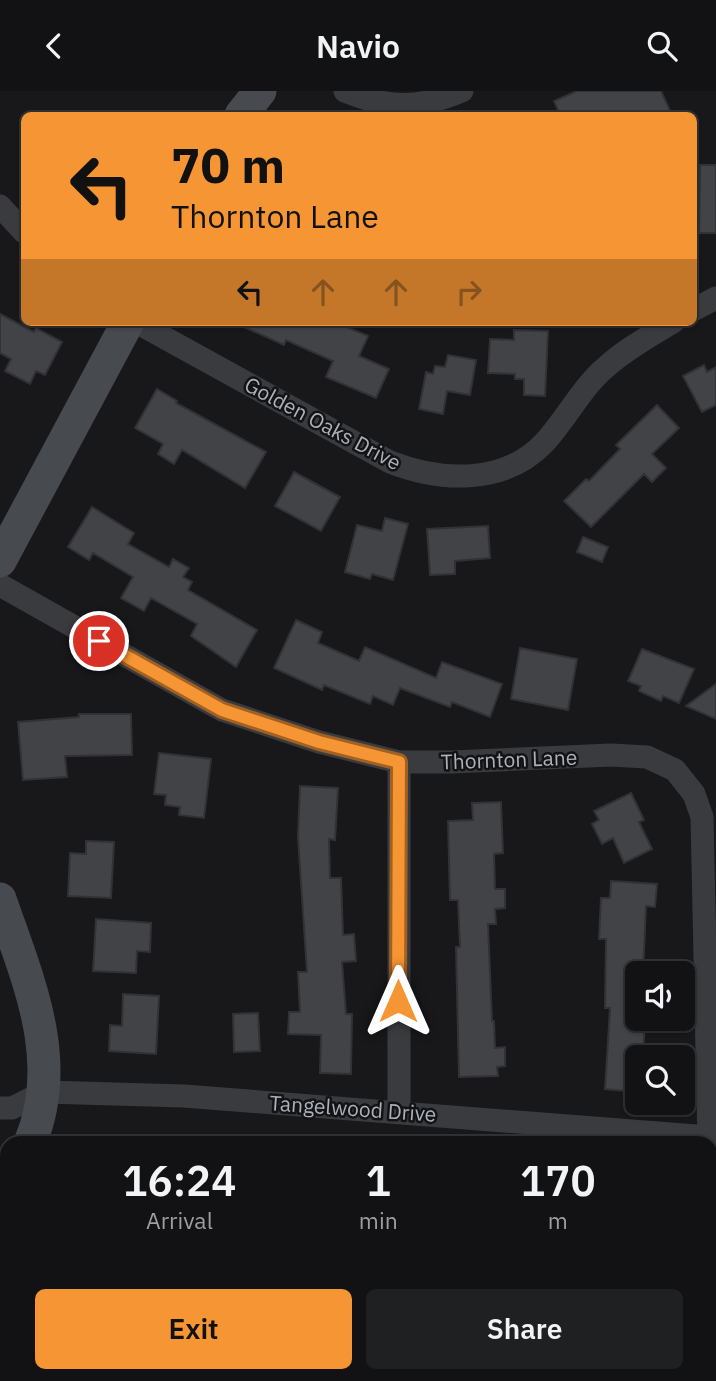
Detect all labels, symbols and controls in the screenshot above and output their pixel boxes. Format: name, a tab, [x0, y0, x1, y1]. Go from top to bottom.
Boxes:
text: Navio	[316, 25, 400, 67]
icon: back	[35, 27, 73, 65]
icon: search	[643, 27, 681, 65]
text: 70 m	[171, 133, 285, 196]
icon: left	[56, 140, 147, 231]
text: Thornton Lane	[171, 195, 379, 237]
icon: left	[231, 273, 269, 311]
icon: ahead	[304, 273, 342, 311]
icon: ahead	[377, 273, 415, 311]
icon: right	[450, 273, 488, 311]
street label: Golden Oaks Drive	[240, 370, 406, 476]
pin	[69, 611, 129, 671]
icon: arrive	[80, 622, 118, 660]
street label: Thornton Lane	[440, 743, 578, 775]
map controls	[625, 961, 695, 1115]
button: sound	[625, 961, 695, 1031]
position arrow	[361, 964, 435, 1038]
button: search	[625, 1045, 695, 1115]
street label: Tangelwood Drive	[269, 1088, 437, 1128]
text: 16:24	[122, 1153, 237, 1208]
text: 1	[366, 1153, 391, 1208]
text: 170	[520, 1153, 596, 1208]
text: Arrival	[146, 1205, 213, 1235]
text: min	[359, 1205, 398, 1235]
text: m	[548, 1205, 568, 1235]
button: Exit	[35, 1289, 352, 1369]
button: Share	[366, 1289, 683, 1369]

